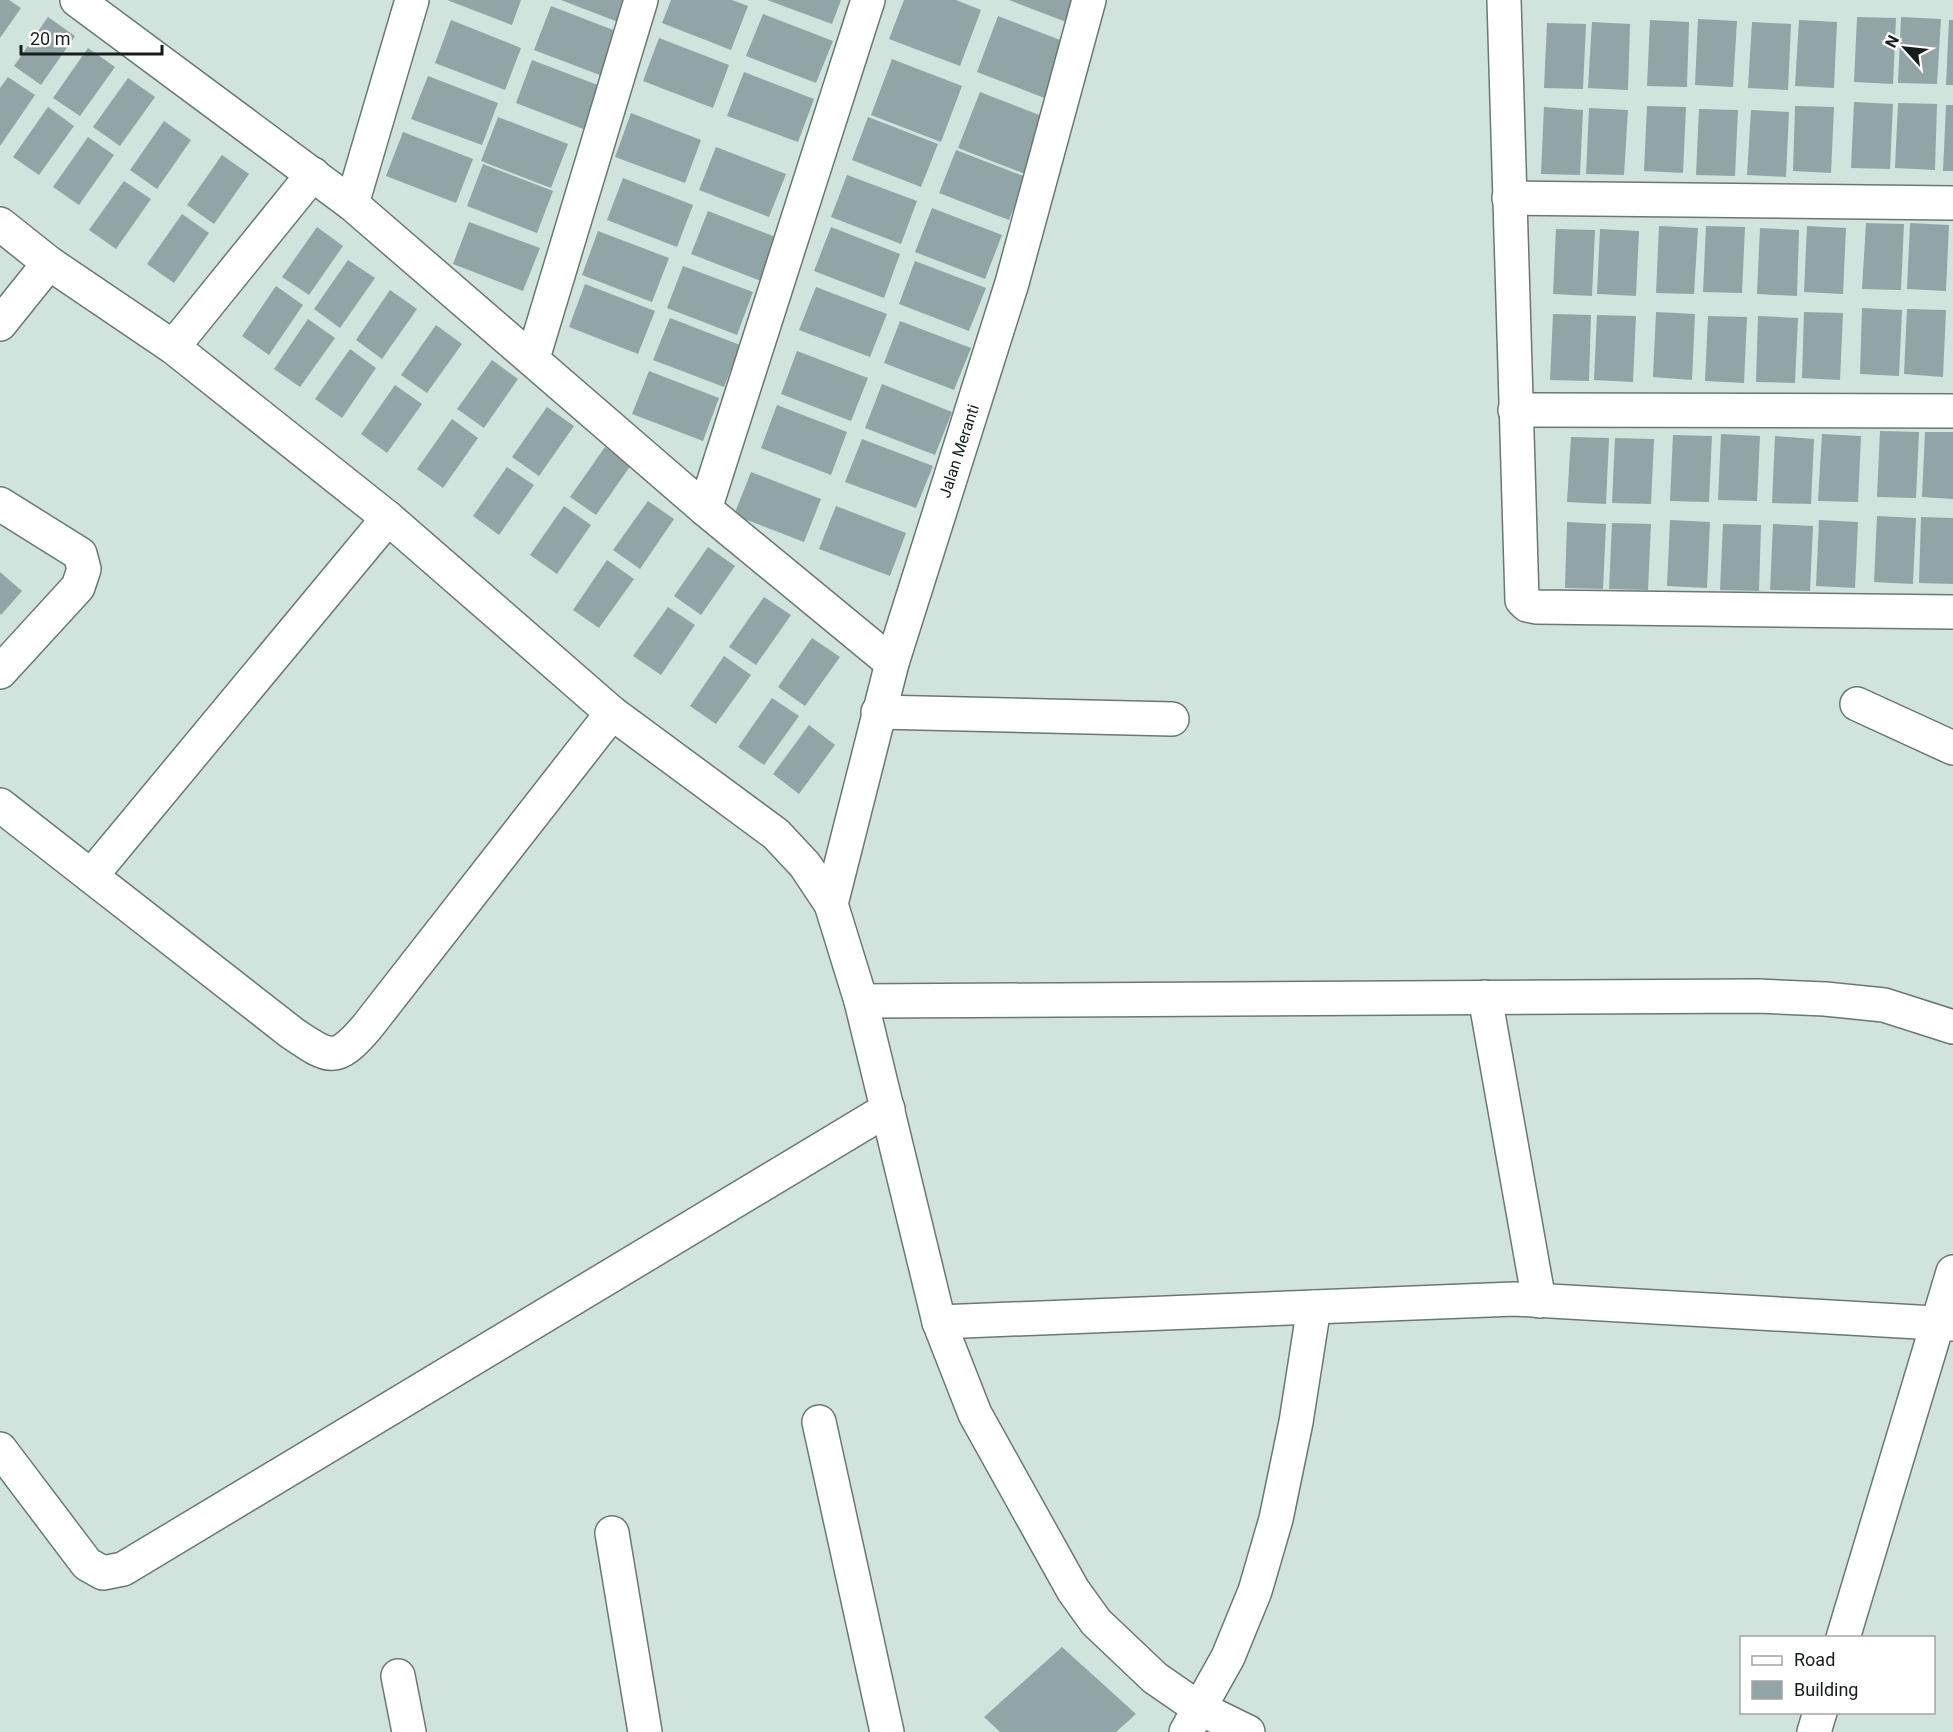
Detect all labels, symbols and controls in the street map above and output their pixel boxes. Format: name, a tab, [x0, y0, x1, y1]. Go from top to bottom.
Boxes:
scale bar	[21, 18, 162, 56]
north arrow	[1875, 18, 1935, 78]
text: 20 m	[30, 28, 70, 49]
text: N	[1881, 32, 1903, 51]
street label: Jalan Meranti	[935, 402, 983, 500]
legend	[1740, 1636, 1935, 1714]
text: Road	[1794, 1649, 1835, 1670]
text: Building	[1794, 1679, 1858, 1700]

